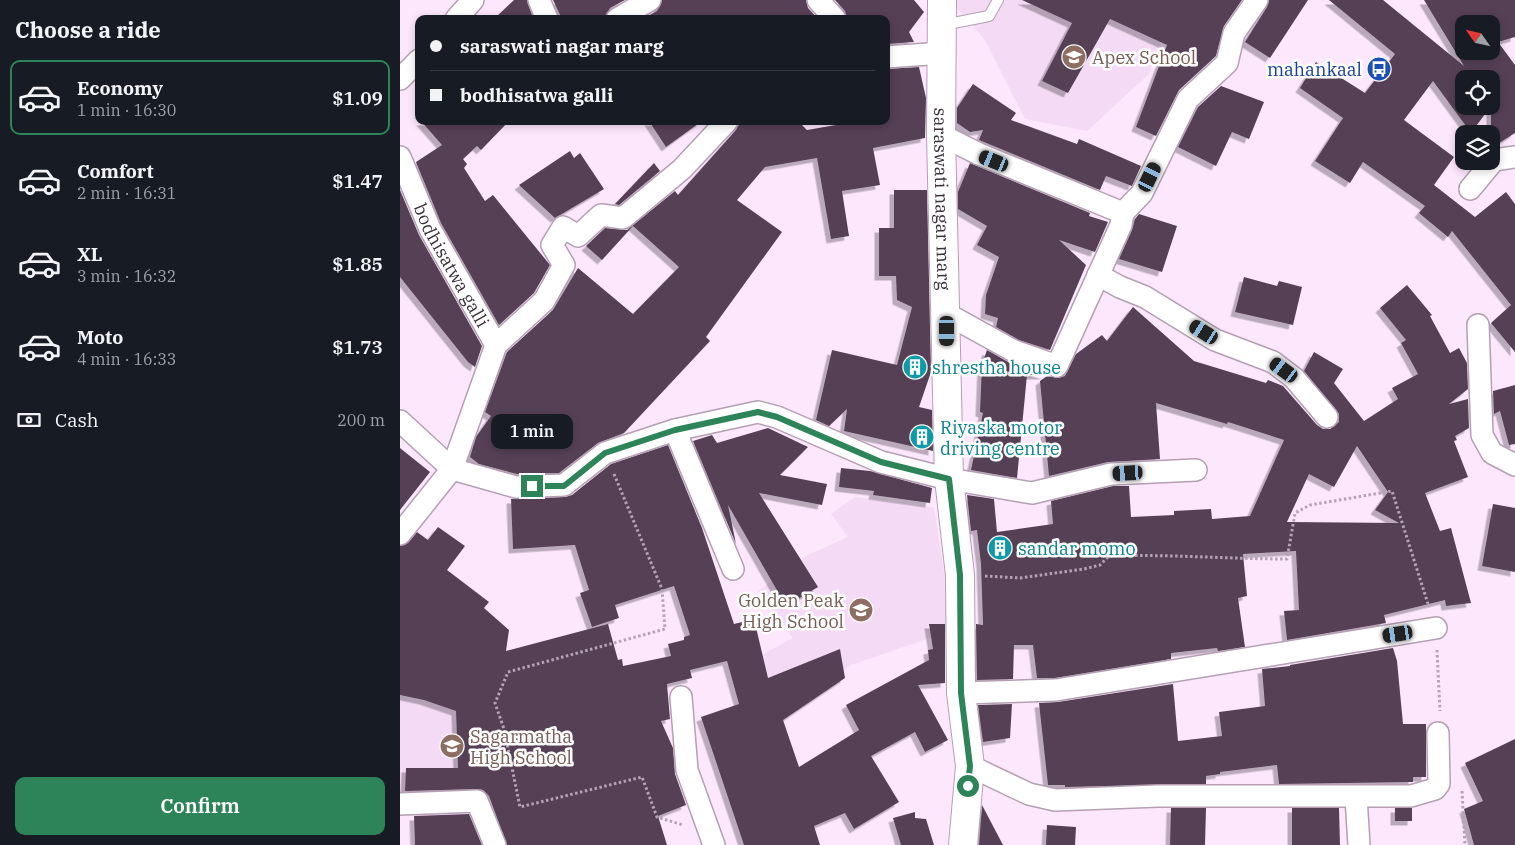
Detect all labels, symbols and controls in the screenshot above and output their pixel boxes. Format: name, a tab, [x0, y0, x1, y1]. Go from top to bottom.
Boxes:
text: Choose a ride	[15, 15, 161, 44]
north arrow	[1455, 15, 1500, 60]
map controls	[1455, 15, 1500, 170]
text: saraswati nagar marg	[460, 34, 664, 58]
school or university icon: Apex School	[1061, 44, 1087, 70]
place label: Apex School	[1092, 46, 1196, 69]
bus stop icon: mahankaal	[1366, 56, 1392, 82]
place label: mahankaal	[1267, 58, 1362, 81]
button: locate	[1455, 70, 1500, 115]
icon: car	[17, 75, 62, 120]
text: Economy	[77, 76, 163, 100]
text: bodhisatwa galli	[460, 83, 613, 107]
text: $1.09	[332, 86, 383, 110]
text: 1 min · 16:30	[77, 100, 176, 120]
street label: saraswati nagar marg	[929, 108, 956, 291]
button: layers	[1455, 125, 1500, 170]
car	[977, 148, 1010, 174]
icon: car	[17, 158, 62, 203]
text: Comfort	[77, 159, 154, 183]
car	[1136, 160, 1163, 194]
text: $1.47	[332, 169, 383, 193]
text: 2 min · 16:31	[77, 183, 176, 203]
street label: bodhisatwa galli	[409, 200, 495, 331]
icon: car	[17, 241, 62, 286]
text: XL	[77, 242, 103, 266]
text: $1.85	[332, 252, 383, 276]
text: 3 min · 16:32	[77, 266, 176, 286]
car	[939, 316, 954, 346]
car	[1187, 318, 1220, 346]
icon: car	[17, 324, 62, 369]
text: Moto	[77, 325, 123, 349]
text: $1.73	[332, 335, 383, 359]
text: 4 min · 16:33	[77, 349, 176, 369]
building icon: shrestha house	[902, 354, 928, 380]
car	[1267, 355, 1300, 385]
place label: shrestha house	[932, 356, 1061, 379]
icon: cash	[15, 406, 43, 434]
text: Cash	[55, 408, 99, 432]
text: 200 m	[337, 410, 385, 430]
callout: 1 min	[491, 414, 573, 448]
place label: Riyaska motor driving centre	[940, 416, 1062, 460]
text: 1 min	[510, 421, 554, 441]
building icon: Riyaska motor driving centre	[909, 424, 935, 450]
car	[1112, 465, 1143, 481]
route end	[521, 475, 543, 497]
building icon: sandar momo	[987, 535, 1013, 561]
place label: sandar momo	[1018, 537, 1136, 560]
place label: Golden Peak High School	[738, 589, 844, 633]
school or university icon: Golden Peak High School	[848, 597, 874, 623]
car	[1382, 624, 1413, 644]
place label: Sagarmatha High School	[470, 725, 572, 769]
school or university icon: Sagarmatha High School	[439, 733, 465, 759]
route start	[957, 775, 979, 797]
button: Confirm	[15, 777, 385, 835]

